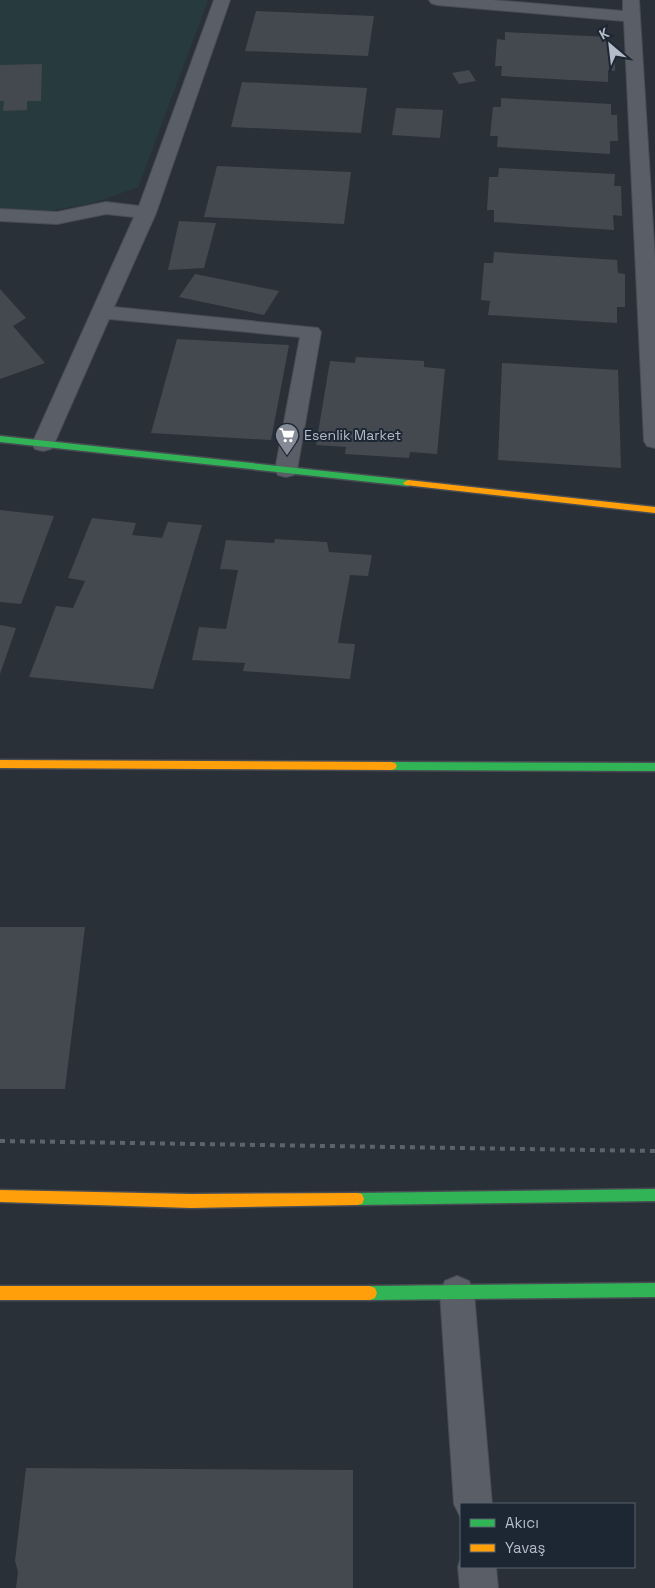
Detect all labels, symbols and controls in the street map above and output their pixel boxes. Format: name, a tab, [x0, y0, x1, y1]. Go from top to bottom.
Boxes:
north arrow	[585, 20, 635, 70]
text: K	[596, 23, 612, 44]
supermarket icon: Esenlik Market	[274, 422, 300, 456]
place label: Esenlik Market	[304, 426, 401, 444]
legend	[460, 1503, 635, 1568]
text: Akıcı	[505, 1513, 539, 1532]
text: Yavaş	[505, 1538, 546, 1557]

